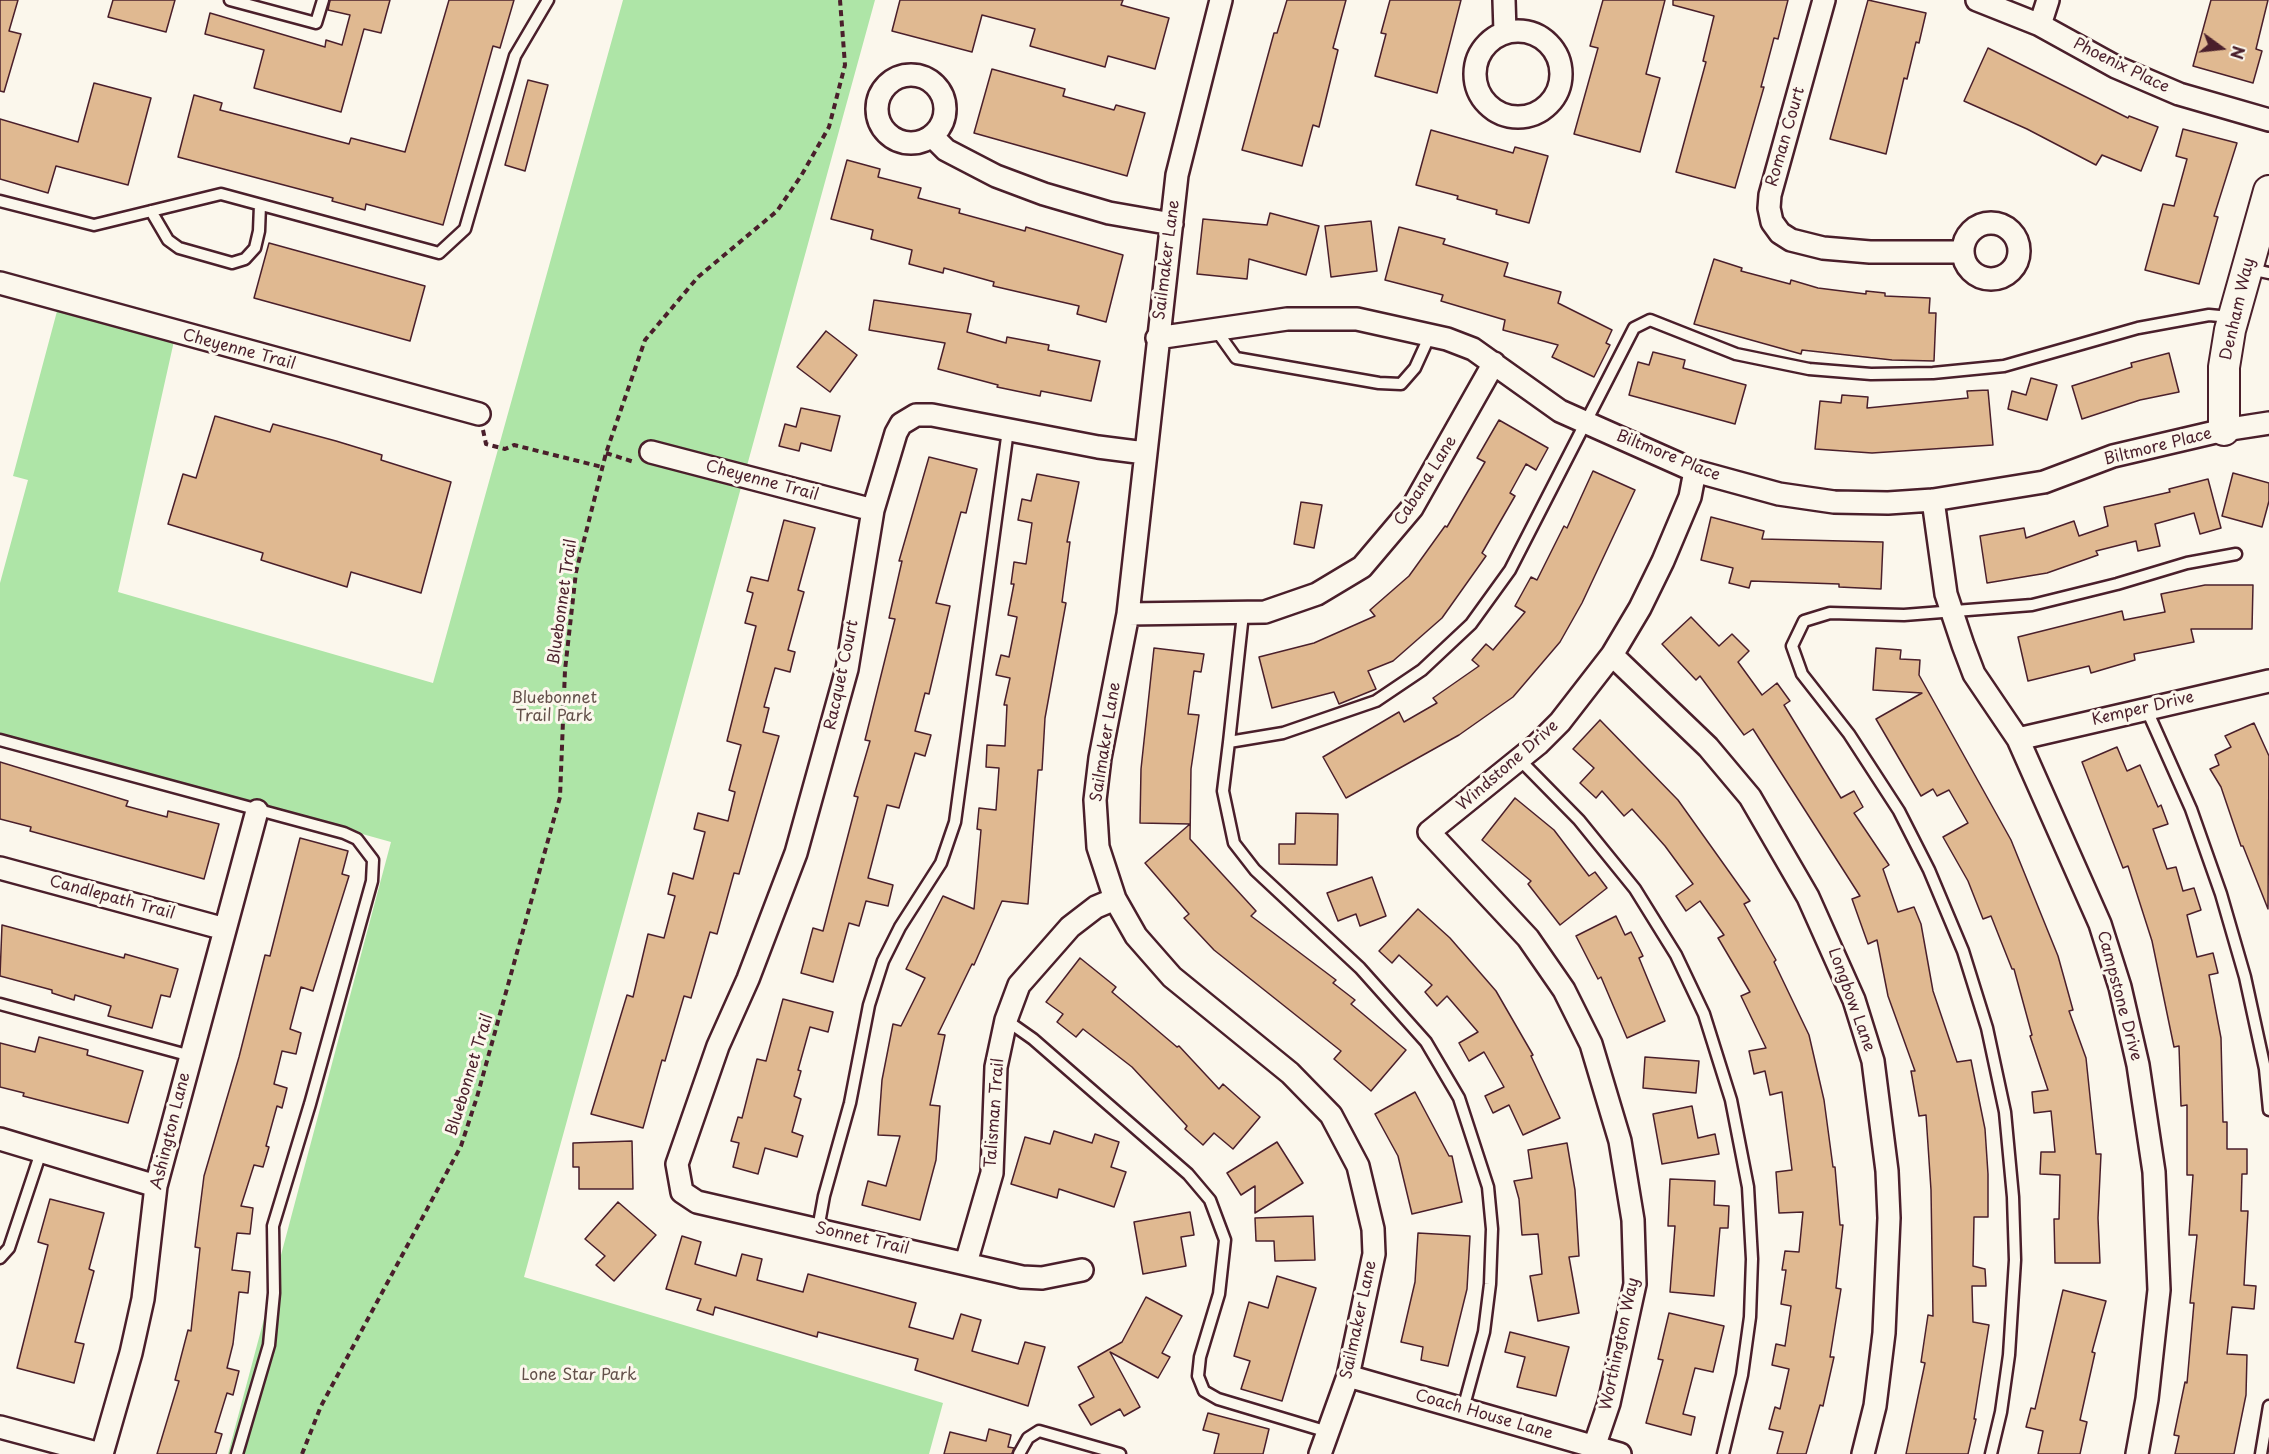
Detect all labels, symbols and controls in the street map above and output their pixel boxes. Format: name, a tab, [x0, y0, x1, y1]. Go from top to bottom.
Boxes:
north arrow	[2191, 18, 2251, 78]
street label: Phoenix Place	[2070, 34, 2172, 98]
text: N	[2225, 43, 2252, 62]
street label: Roman Court	[1763, 85, 1809, 189]
street label: Sailmaker Lane	[1150, 199, 1184, 321]
street label: Denham Way	[2217, 256, 2259, 362]
street label: Cheyenne Trail	[180, 326, 298, 374]
street label: Biltmore Place	[2102, 424, 2214, 470]
street label: Biltmore Place	[1613, 426, 1723, 486]
street label: Cabana Lane	[1391, 432, 1461, 530]
street label: Cheyenne Trail	[703, 457, 821, 505]
street label: Bluebonnet Trail	[545, 538, 581, 666]
street label: Racquet Court	[821, 618, 863, 732]
street label: Sailmaker Lane	[1087, 681, 1125, 803]
street label: Kemper Drive	[2090, 688, 2196, 730]
park label: Bluebonnet Trail Park	[511, 689, 597, 727]
street label: Windstone Drive	[1453, 717, 1563, 815]
street label: Candlepath Trail	[47, 872, 177, 924]
street label: Campstone Drive	[2092, 929, 2146, 1063]
street label: Longbow Lane	[1823, 945, 1879, 1055]
street label: Bluebonnet Trail	[442, 1011, 498, 1139]
street label: Talisman Trail	[982, 1057, 1008, 1169]
street label: Ashington Lane	[147, 1070, 195, 1192]
street label: Sonnet Trail	[813, 1219, 911, 1259]
street label: Sailmaker Lane	[1337, 1259, 1381, 1381]
street label: Worthington Way	[1597, 1276, 1643, 1412]
park label: Lone Star Park	[521, 1366, 637, 1386]
street label: Coach House Lane	[1413, 1386, 1555, 1444]

